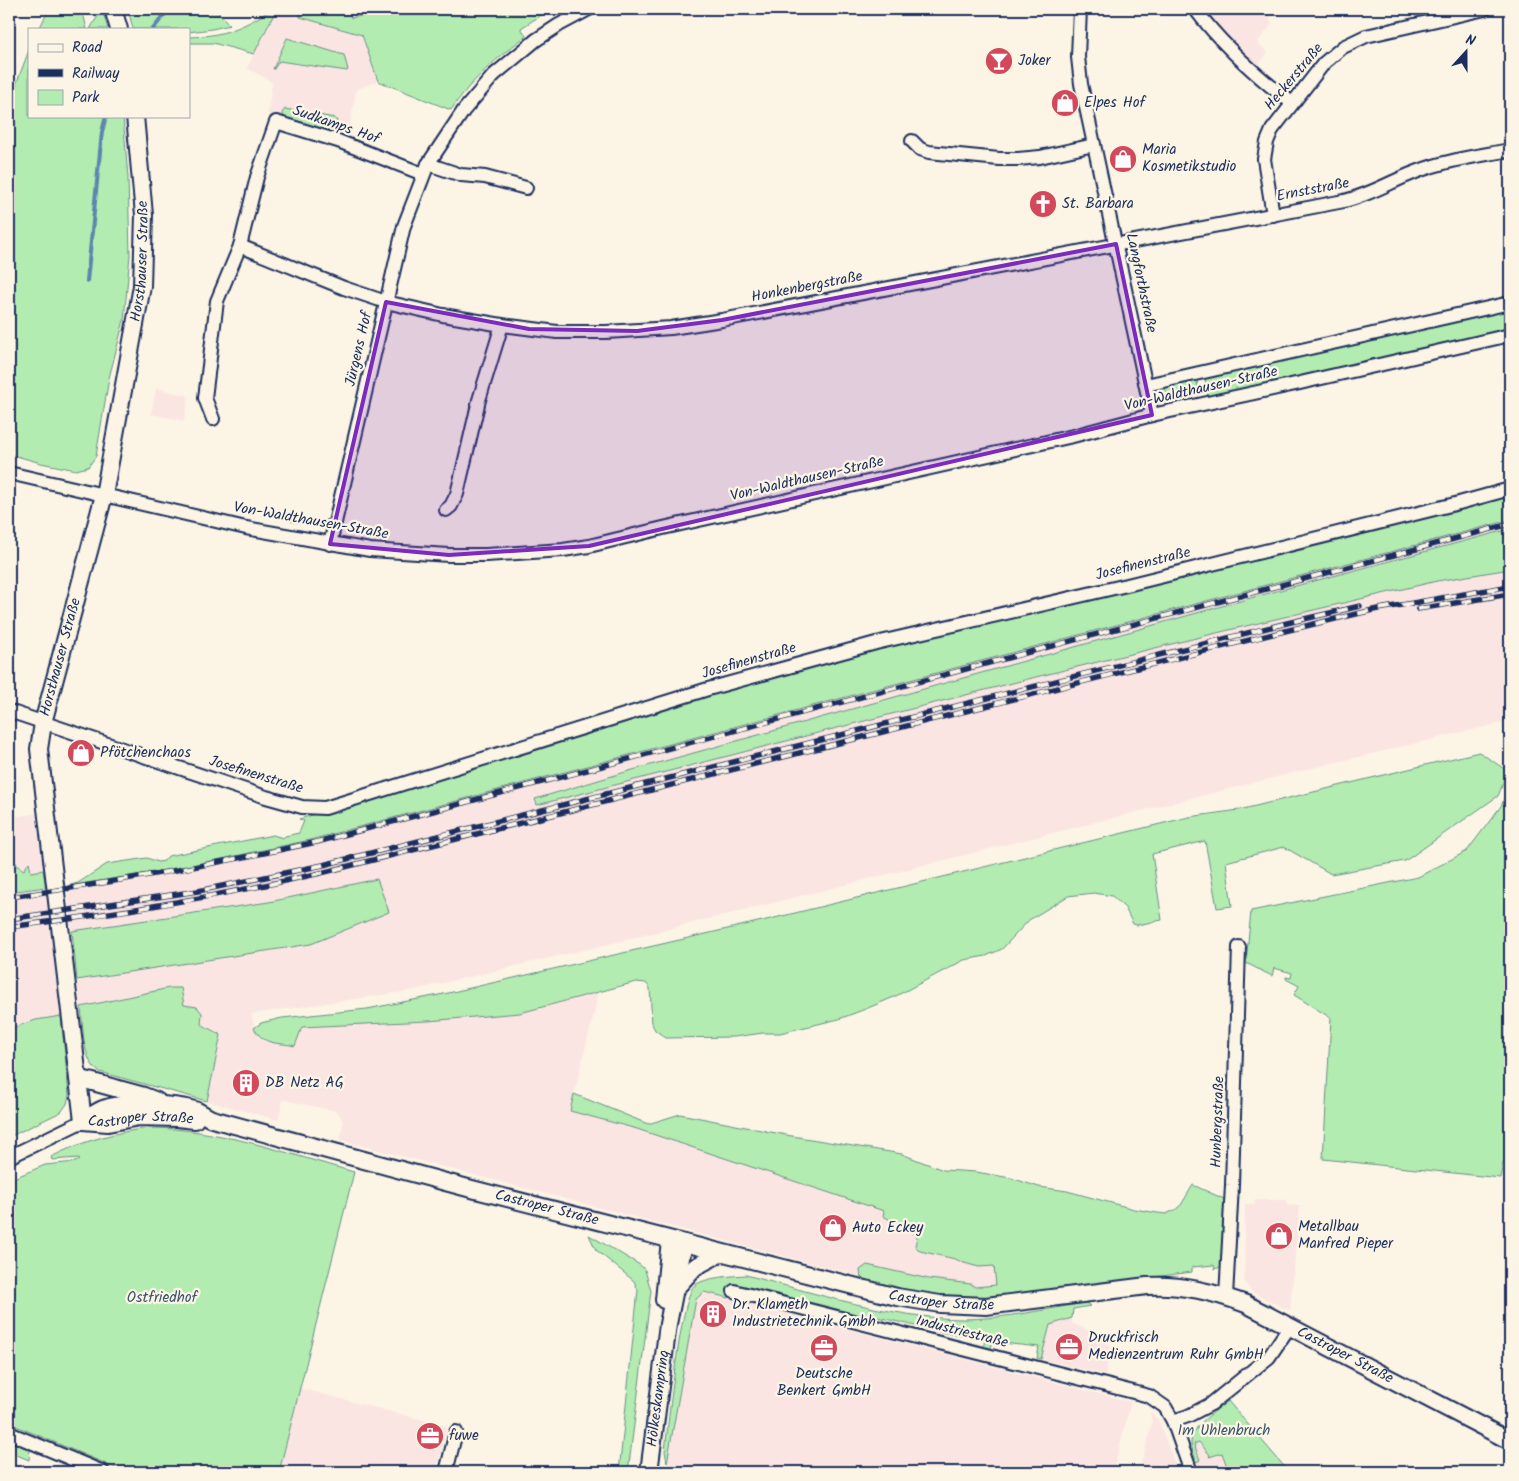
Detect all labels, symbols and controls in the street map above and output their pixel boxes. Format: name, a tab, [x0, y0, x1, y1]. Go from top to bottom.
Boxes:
legend	[28, 28, 190, 118]
north arrow	[1442, 28, 1492, 78]
text: N	[1462, 29, 1479, 53]
text: Road	[72, 36, 103, 60]
street label: Heckerstraße	[1258, 38, 1330, 116]
bar icon: Joker	[984, 46, 1014, 76]
place label: Joker	[1018, 49, 1052, 73]
text: Railway	[72, 62, 120, 86]
text: Park	[72, 86, 100, 110]
shop icon: Elpes Hof	[1050, 88, 1080, 118]
place label: Elpes Hof	[1084, 91, 1147, 115]
street label: Sudkamps Hof	[289, 99, 384, 152]
place label: Maria Kosmetikstudio	[1142, 138, 1237, 179]
shop icon: Maria Kosmetikstudio	[1108, 144, 1138, 174]
street label: Ernststraße	[1275, 171, 1352, 209]
church icon: St. Barbara	[1028, 189, 1058, 219]
place label: St. Barbara	[1062, 192, 1134, 216]
street label: Horsthauser Straße	[124, 199, 156, 324]
street label: Langforthstraße	[1119, 231, 1163, 335]
street label: Honkenbergstraße	[749, 264, 865, 310]
street label: Jürgens Hof	[339, 308, 380, 389]
street label: Von-Waldthausen-Straße	[1122, 360, 1280, 418]
street label: Von-Waldthausen-Straße	[728, 450, 886, 508]
street label: Von-Waldthausen-Straße	[232, 496, 391, 546]
street label: Josefinenstraße	[1093, 541, 1193, 587]
street label: Horsthauser Straße	[33, 595, 88, 719]
street label: Josefinenstraße	[699, 636, 799, 686]
shop icon: Pfötchenchaos	[66, 738, 96, 768]
place label: Pfötchenchaos	[100, 741, 191, 765]
street label: Josefinenstraße	[206, 749, 306, 801]
building icon: DB Netz AG	[231, 1068, 261, 1098]
place label: DB Netz AG	[265, 1071, 344, 1095]
street label: Hunbergstraße	[1204, 1076, 1232, 1168]
street label: Castroper Straße	[87, 1105, 195, 1135]
street label: Castroper Straße	[492, 1183, 602, 1233]
shop icon: Auto Eckey	[818, 1213, 848, 1243]
place label: Metallbau Manfred Pieper	[1298, 1215, 1394, 1256]
place label: Auto Eckey	[852, 1216, 924, 1240]
shop icon: Metallbau Manfred Pieper	[1264, 1221, 1294, 1251]
street label: Castroper Straße	[886, 1283, 996, 1318]
park label: Ostfriedhof	[127, 1286, 198, 1310]
place label: Dr. Klameth Industrietechnik Gmbh	[732, 1293, 876, 1334]
building icon: Dr. Klameth Industrietechnik Gmbh	[698, 1299, 728, 1329]
street label: Industriestraße	[913, 1309, 1011, 1355]
street label: Castroper Straße	[1292, 1320, 1398, 1391]
place label: Druckfrisch Medienzentrum Ruhr GmbH	[1088, 1326, 1264, 1367]
office icon: Druckfrisch Medienzentrum Ruhr GmbH	[1054, 1332, 1084, 1362]
office icon: Deutsche Benkert GmbH	[809, 1333, 839, 1363]
street label: Hölkeskampring	[640, 1349, 677, 1449]
place label: Deutsche Benkert GmbH	[777, 1362, 871, 1403]
park label: Im Uhlenbruch	[1178, 1419, 1270, 1443]
office icon: fuwe	[415, 1421, 445, 1451]
place label: fuwe	[449, 1424, 479, 1448]

